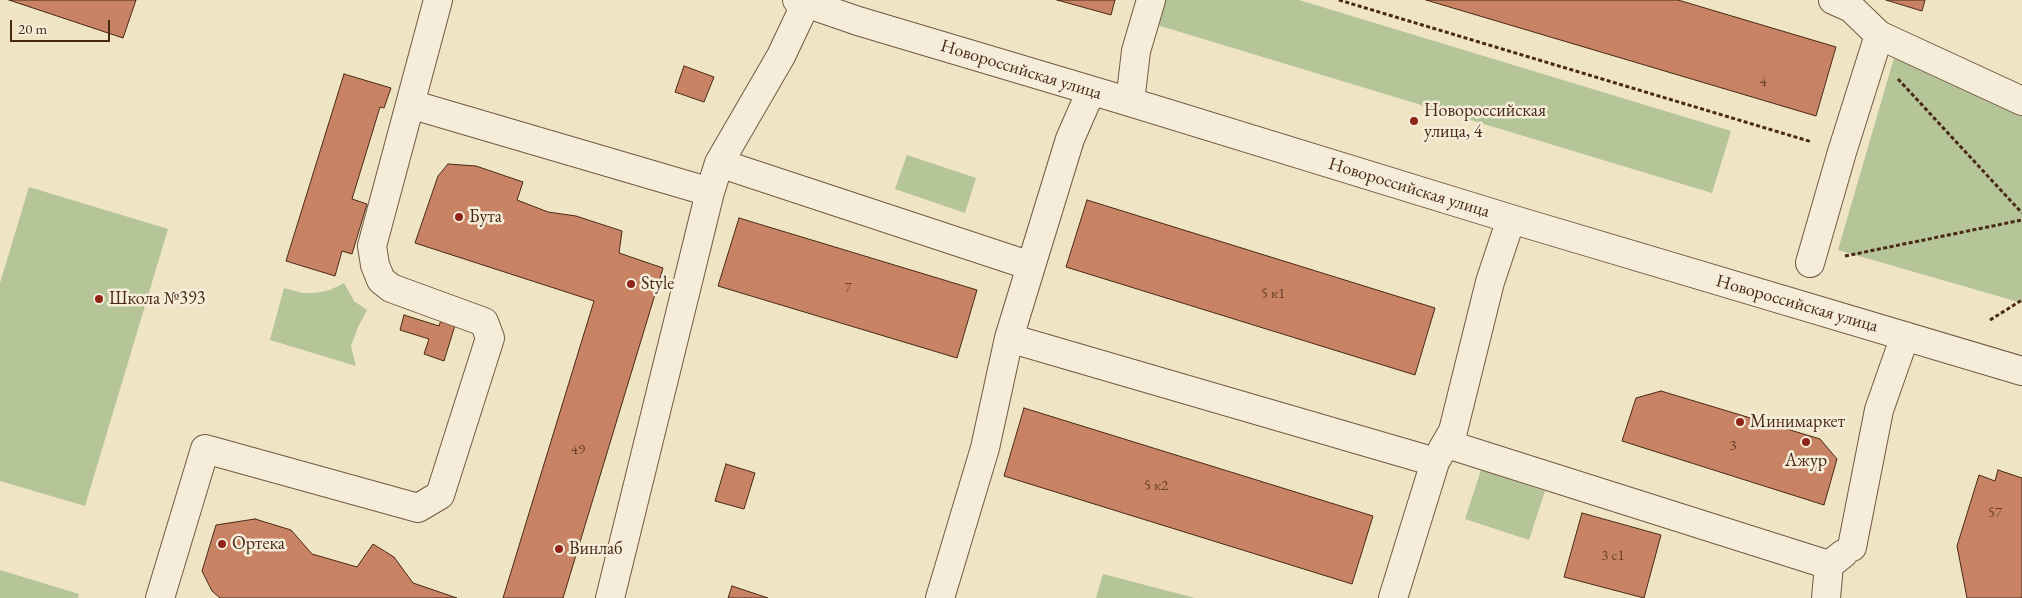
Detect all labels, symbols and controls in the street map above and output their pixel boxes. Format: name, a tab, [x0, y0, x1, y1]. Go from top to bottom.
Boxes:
scale bar	[12, 10, 112, 42]
text: 20 m	[18, 19, 47, 38]
street label: Новороссийская улица	[938, 35, 1104, 105]
house number: 4	[1759, 73, 1767, 91]
place label: Новороссийская улица, 4	[1424, 100, 1546, 142]
marker: Новороссийская улица, 4	[1408, 115, 1420, 127]
street label: Новороссийская улица	[1326, 153, 1492, 223]
place label: Бута	[469, 206, 502, 228]
marker: Бута	[453, 211, 465, 223]
street label: Новороссийская улица	[1713, 271, 1881, 337]
place label: Style	[641, 273, 674, 295]
marker: Style	[625, 278, 637, 290]
house number: 7	[844, 279, 852, 297]
house number: 5 к1	[1261, 285, 1285, 303]
place label: Школа №393	[109, 288, 205, 310]
marker: Школа №393	[93, 293, 105, 305]
place label: Минимаркет	[1750, 411, 1845, 433]
marker: Минимаркет	[1734, 416, 1746, 428]
marker: Ажур	[1800, 436, 1812, 448]
house number: 3	[1729, 437, 1737, 455]
house number: 49	[571, 441, 585, 459]
place label: Ажур	[1785, 450, 1827, 472]
house number: 5 к2	[1144, 477, 1168, 495]
house number: 57	[1988, 504, 2002, 522]
place label: Ортека	[232, 533, 285, 555]
marker: Ортека	[216, 538, 228, 550]
place label: Винлаб	[569, 538, 623, 560]
marker: Винлаб	[553, 543, 565, 555]
house number: 3 с1	[1601, 547, 1625, 565]

